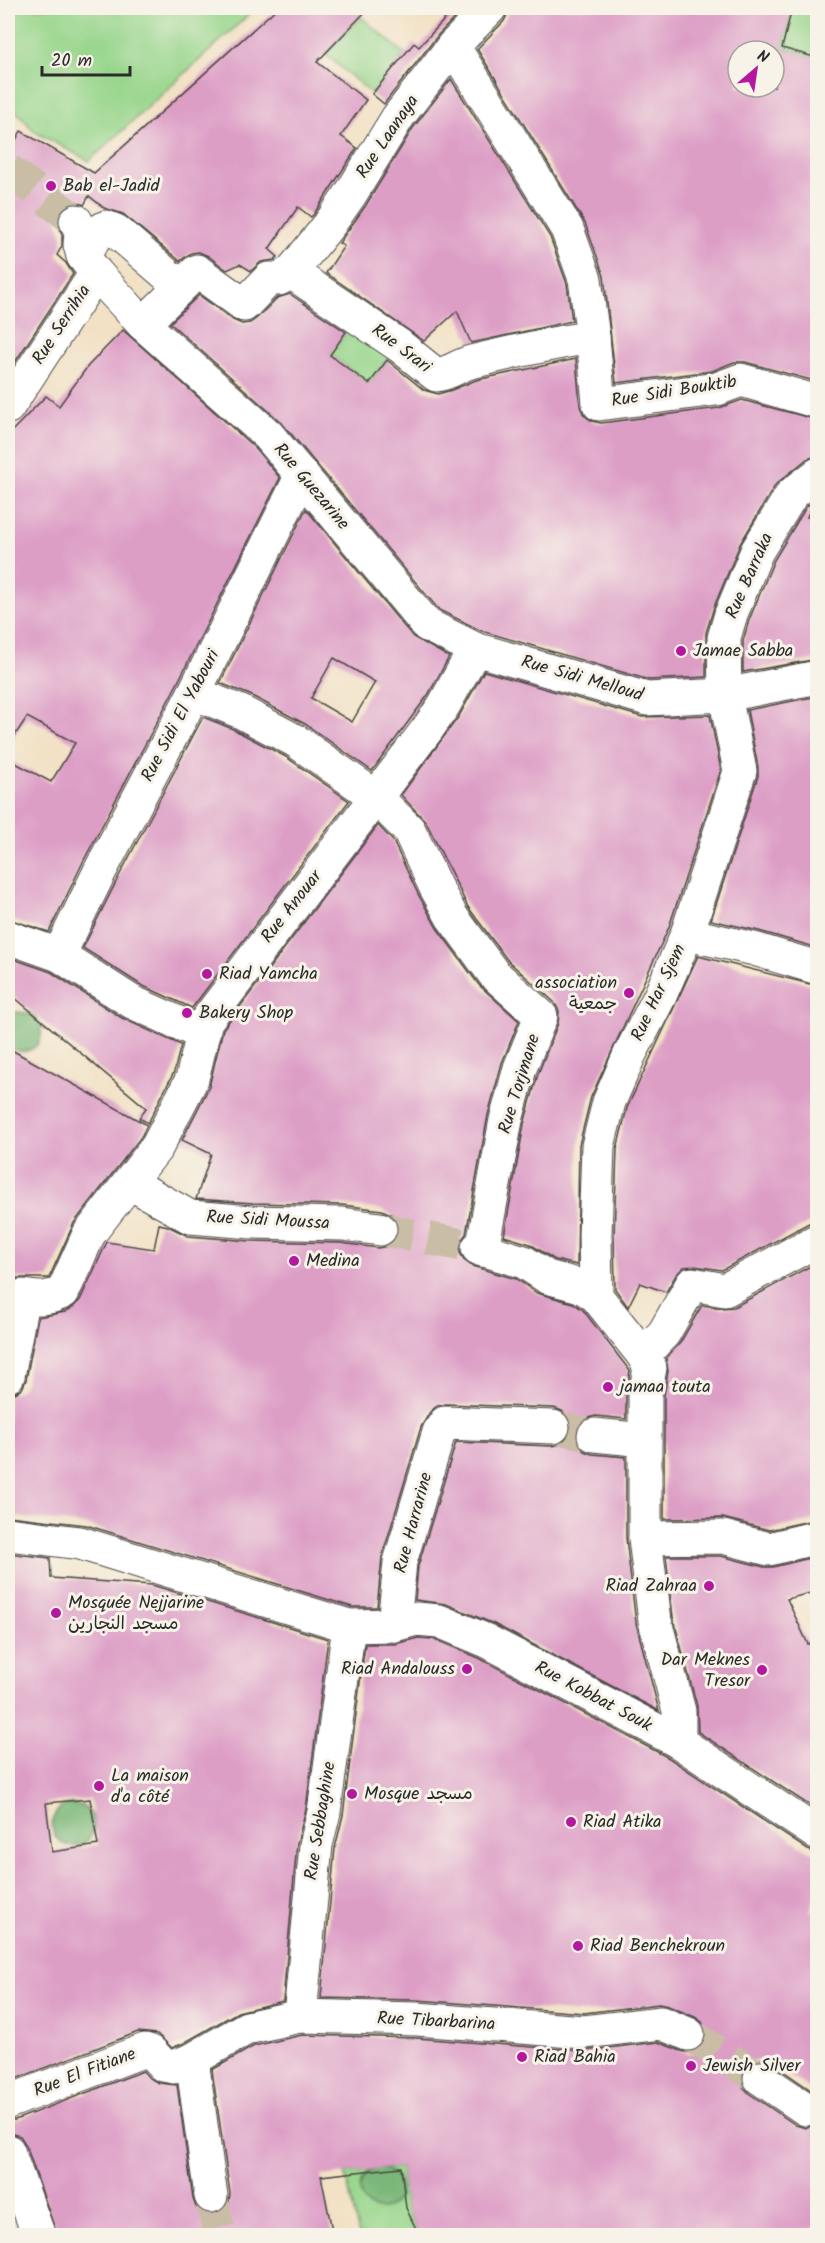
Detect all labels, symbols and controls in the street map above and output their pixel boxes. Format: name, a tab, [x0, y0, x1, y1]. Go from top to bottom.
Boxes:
scale bar	[42, 39, 130, 77]
north arrow	[726, 39, 786, 99]
text: N	[752, 44, 773, 71]
text: 20 m	[51, 47, 92, 76]
street label: Rue Laanaya	[349, 89, 427, 185]
place label: Bab el-Jadid	[63, 172, 160, 201]
marker: Bab el-Jadid	[44, 179, 58, 193]
street label: Rue Serrihia	[25, 279, 99, 371]
street label: Rue Srari	[365, 317, 438, 382]
street label: Rue Sidi Bouktib	[609, 368, 739, 416]
street label: Rue Guezarine	[266, 437, 356, 537]
street label: Rue Barraka	[718, 528, 782, 624]
place label: Jamae Sabba	[693, 637, 793, 666]
street label: Rue Sidi El Yabouri	[134, 644, 228, 787]
marker: Jamae Sabba	[674, 644, 688, 658]
street label: Rue Sidi Melloud	[518, 648, 647, 711]
street label: Rue Anouar	[254, 863, 331, 950]
street label: Rue Har Sjem	[624, 939, 694, 1047]
place label: Riad Yamcha	[219, 960, 318, 989]
marker: Riad Yamcha	[200, 967, 214, 981]
place label: association جمعية	[535, 969, 617, 1019]
marker: association جمعية	[622, 986, 636, 1000]
place label: Bakery Shop	[199, 999, 293, 1028]
marker: Bakery Shop	[180, 1006, 194, 1020]
street label: Rue Torjmane	[491, 1030, 549, 1138]
street label: Rue Sidi Moussa	[206, 1203, 330, 1239]
place label: Medina	[306, 1247, 360, 1276]
marker: Medina	[287, 1254, 301, 1268]
place label: jamaa touta	[616, 1373, 711, 1402]
marker: jamaa touta	[601, 1380, 615, 1394]
street label: Rue Harrarine	[387, 1469, 441, 1577]
place label: Riad Zahraa	[605, 1572, 697, 1601]
marker: Riad Zahraa	[702, 1579, 716, 1593]
place label: Mosquée Nejjarine مسجد النجارين	[68, 1589, 204, 1639]
marker: Mosquée Nejjarine مسجد النجارين	[49, 1606, 63, 1620]
place label: Dar Meknes Tresor	[661, 1646, 751, 1696]
street label: Rue Kobbat Souk	[529, 1654, 658, 1740]
place label: Riad Andalouss	[341, 1655, 455, 1684]
marker: Riad Andalouss	[460, 1662, 474, 1676]
marker: Dar Meknes Tresor	[755, 1663, 769, 1677]
street label: Rue Sebbaghine	[297, 1760, 345, 1882]
place label: La maison d'a côté	[111, 1762, 189, 1812]
marker: La maison d'a côté	[92, 1779, 106, 1793]
place label: Mosque مسجد	[364, 1780, 473, 1809]
marker: Mosque مسجد	[345, 1787, 359, 1801]
place label: Riad Atika	[583, 1808, 662, 1837]
marker: Riad Atika	[564, 1815, 578, 1829]
place label: Riad Benchekroun	[590, 1932, 725, 1961]
marker: Riad Benchekroun	[571, 1939, 585, 1953]
street label: Rue Tibarbarina	[376, 2004, 496, 2040]
street label: Rue El Fitiane	[30, 2040, 140, 2106]
place label: Riad Bahia	[534, 2043, 616, 2072]
marker: Riad Bahia	[515, 2050, 529, 2064]
place label: Jewish Silver	[703, 2052, 801, 2081]
marker: Jewish Silver	[684, 2059, 698, 2073]

